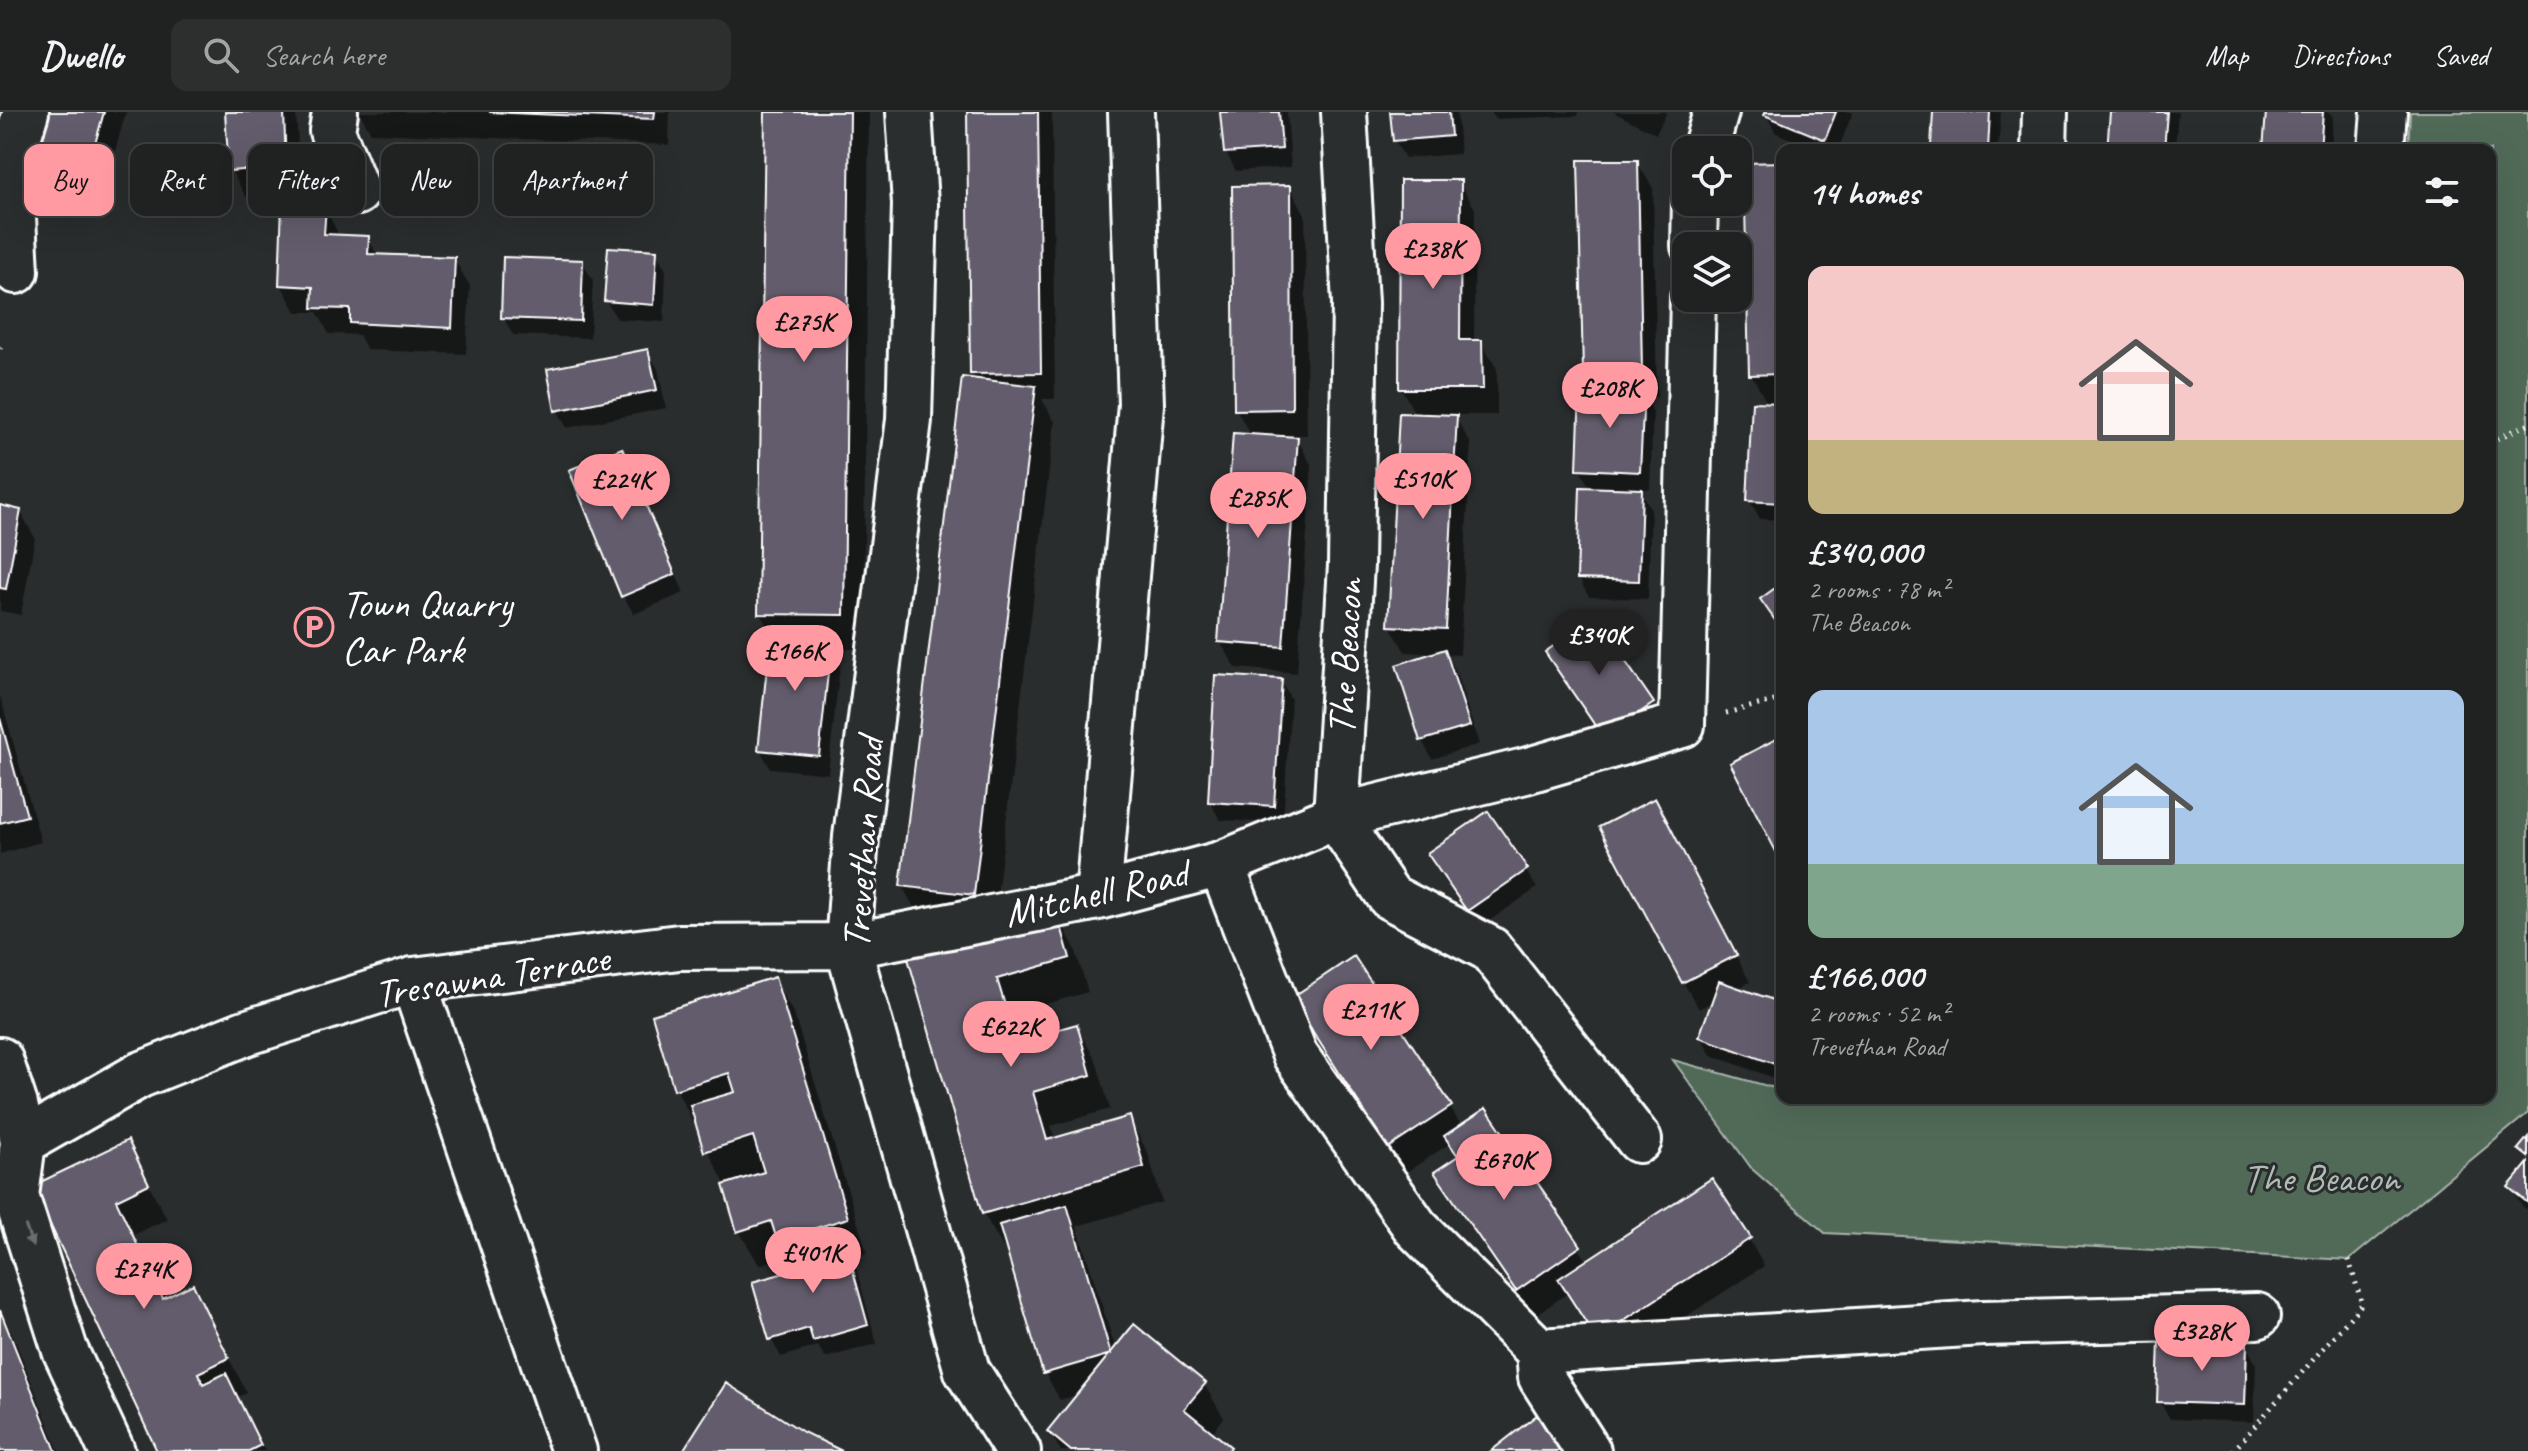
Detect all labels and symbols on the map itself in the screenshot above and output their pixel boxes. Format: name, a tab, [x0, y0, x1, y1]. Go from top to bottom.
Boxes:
pin: £238K	[1377, 223, 1489, 291]
pin: £275K	[748, 296, 860, 364]
pin: £208K	[1554, 362, 1666, 430]
pin: £510K	[1367, 453, 1479, 521]
pin: £224K	[566, 454, 678, 522]
pin: £285K	[1202, 472, 1314, 540]
street label: The Beacon	[1316, 576, 1374, 736]
place label: Town Quarry Car Park	[342, 579, 514, 675]
parking icon: Town Quarry Car Park	[293, 606, 335, 648]
pin: £340K	[1543, 609, 1655, 677]
pin: £166K	[739, 625, 851, 693]
street label: Trevethan Road	[831, 730, 896, 950]
street label: Mitchell Road	[999, 846, 1198, 938]
street label: Tresawna Terrace	[371, 932, 616, 1019]
pin: £211K	[1315, 984, 1427, 1052]
pin: £622K	[955, 1001, 1067, 1069]
pin: £670K	[1448, 1134, 1560, 1202]
park label: The Beacon	[2243, 1153, 2401, 1203]
one-way arrow	[23, 1224, 35, 1248]
pin: £401K	[757, 1227, 869, 1295]
pin: £274K	[88, 1243, 200, 1311]
pin: £328K	[2146, 1305, 2258, 1373]

